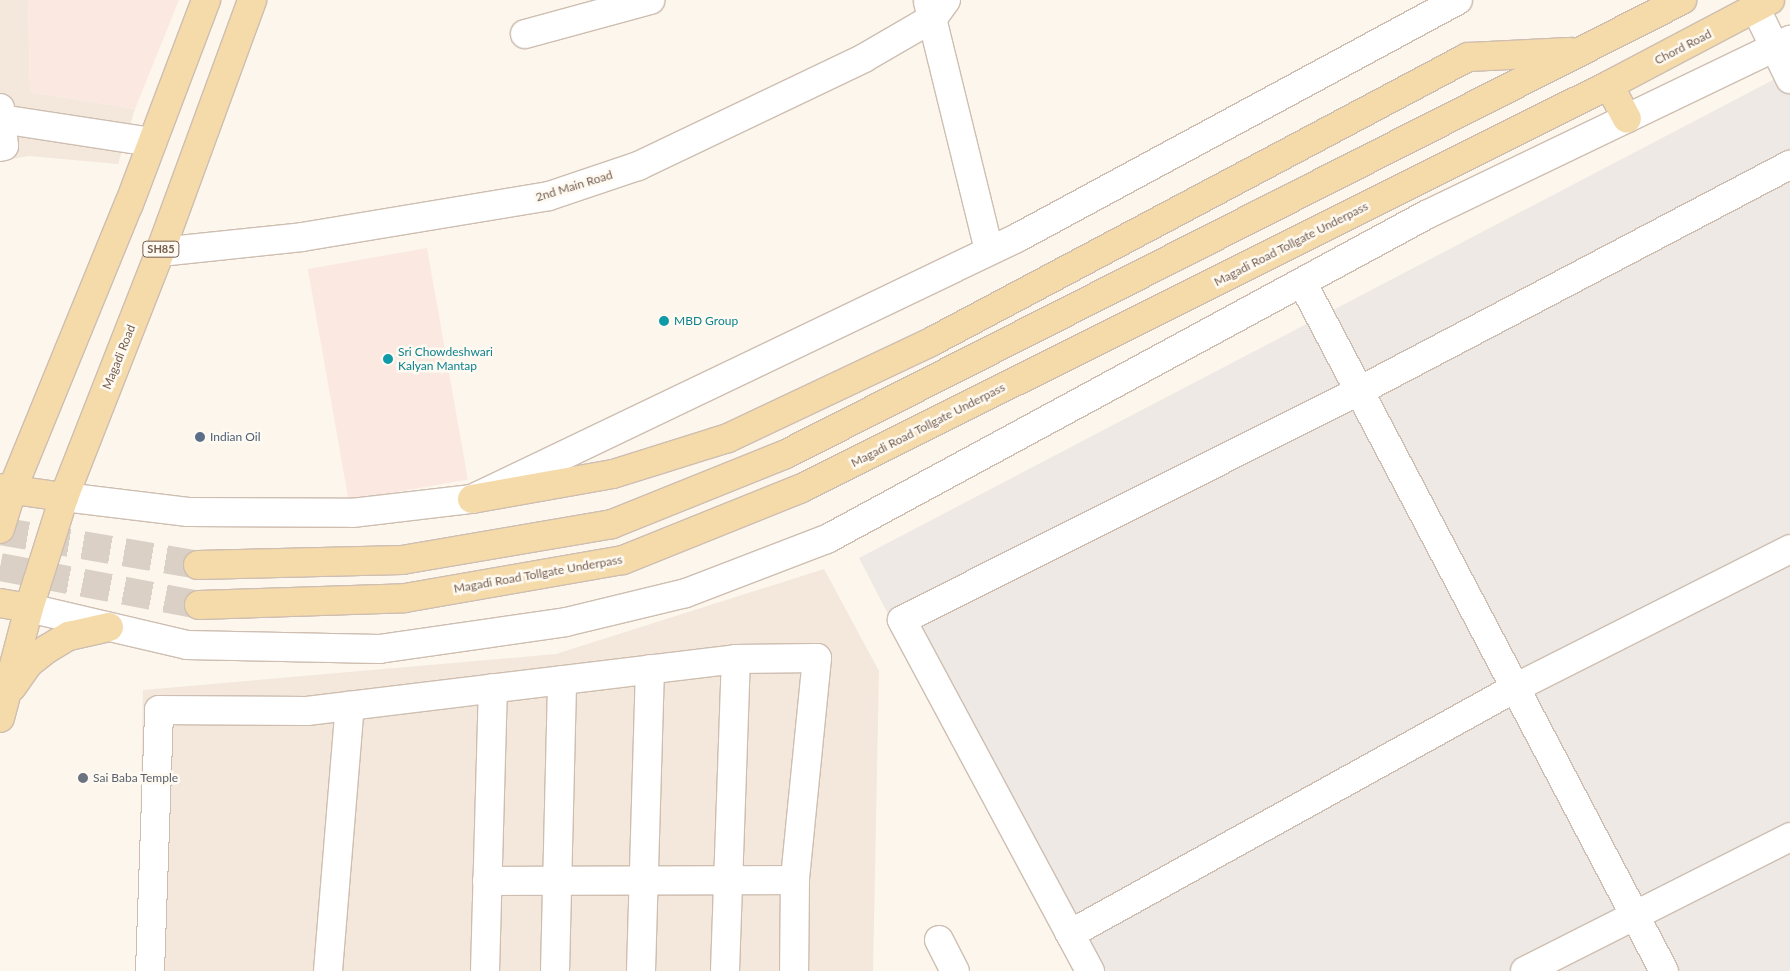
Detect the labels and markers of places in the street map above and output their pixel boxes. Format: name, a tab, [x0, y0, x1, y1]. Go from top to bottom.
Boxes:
place label: MBD Group	[674, 314, 738, 328]
marker: MBD Group	[658, 315, 670, 327]
place label: Sri Chowdeshwari Kalyan Mantap	[398, 345, 493, 373]
marker: Sri Chowdeshwari Kalyan Mantap	[382, 353, 394, 365]
place label: Indian Oil	[210, 430, 261, 444]
marker: Indian Oil	[194, 431, 206, 443]
place label: Sai Baba Temple	[93, 771, 178, 785]
marker: Sai Baba Temple	[77, 772, 89, 784]

